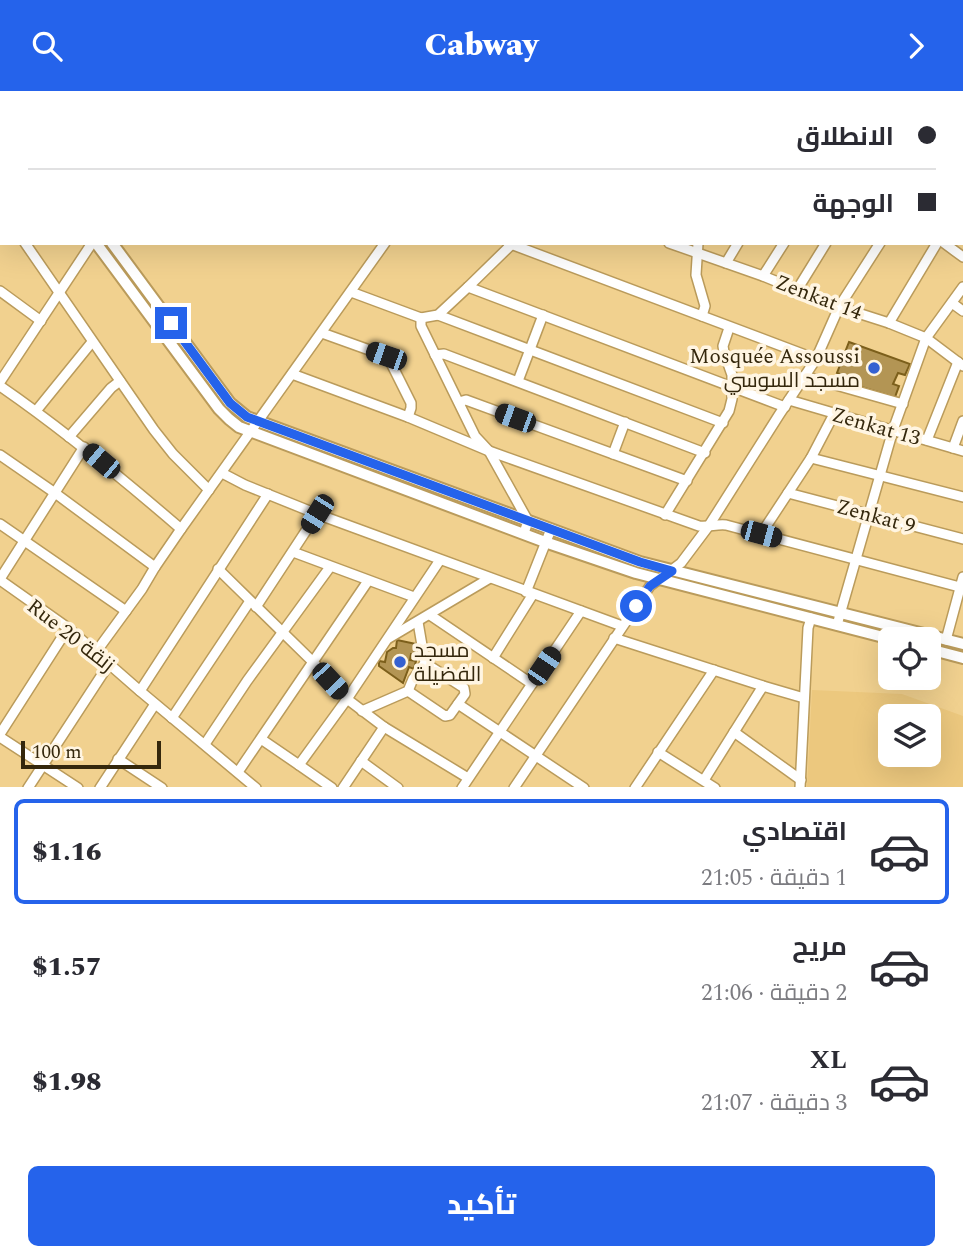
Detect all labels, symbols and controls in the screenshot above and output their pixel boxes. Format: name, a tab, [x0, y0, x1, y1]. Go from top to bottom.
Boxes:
text: Cabway	[425, 21, 538, 70]
icon: search	[28, 27, 66, 65]
icon: forward	[897, 27, 935, 65]
text: الانطلاق	[796, 117, 894, 157]
text: الوجهة	[813, 184, 894, 224]
street label: Zenkat 14	[770, 267, 867, 329]
route end	[155, 307, 187, 339]
car	[363, 339, 410, 373]
place label: Mosquée Assoussi مسجد السوسي	[689, 341, 860, 397]
marker: Mosquée Assoussi مسجد السوسي	[866, 360, 882, 376]
street label: Zenkat 13	[828, 399, 924, 455]
car	[492, 401, 539, 435]
car	[79, 439, 124, 483]
car	[297, 491, 338, 537]
street label: Zenkat 9	[833, 491, 919, 543]
car	[738, 518, 785, 550]
route start	[620, 590, 652, 622]
street label: Rue 20 زنقة	[20, 591, 121, 680]
map controls	[878, 627, 941, 767]
button: locate	[878, 627, 941, 690]
place label: مسجد الفضيلة	[414, 635, 482, 691]
car	[524, 643, 565, 689]
marker: مسجد الفضيلة	[392, 654, 408, 670]
car	[308, 658, 353, 704]
button: layers	[878, 704, 941, 767]
text: 100 m	[32, 738, 82, 767]
scale bar	[21, 739, 161, 770]
text: اقتصادي	[742, 812, 847, 852]
icon: car	[868, 820, 931, 883]
text: $1.16	[32, 832, 102, 872]
text: 1 دقيقة · 21:05	[701, 861, 847, 896]
text: مريح	[792, 927, 847, 967]
icon: car	[868, 935, 931, 998]
text: $1.57	[32, 947, 102, 987]
text: 2 دقيقة · 21:06	[701, 976, 847, 1011]
text: XL	[810, 1040, 847, 1080]
icon: car	[868, 1050, 931, 1113]
text: $1.98	[32, 1062, 102, 1102]
text: 3 دقيقة · 21:07	[701, 1086, 847, 1121]
button: تأكيد	[28, 1166, 935, 1246]

